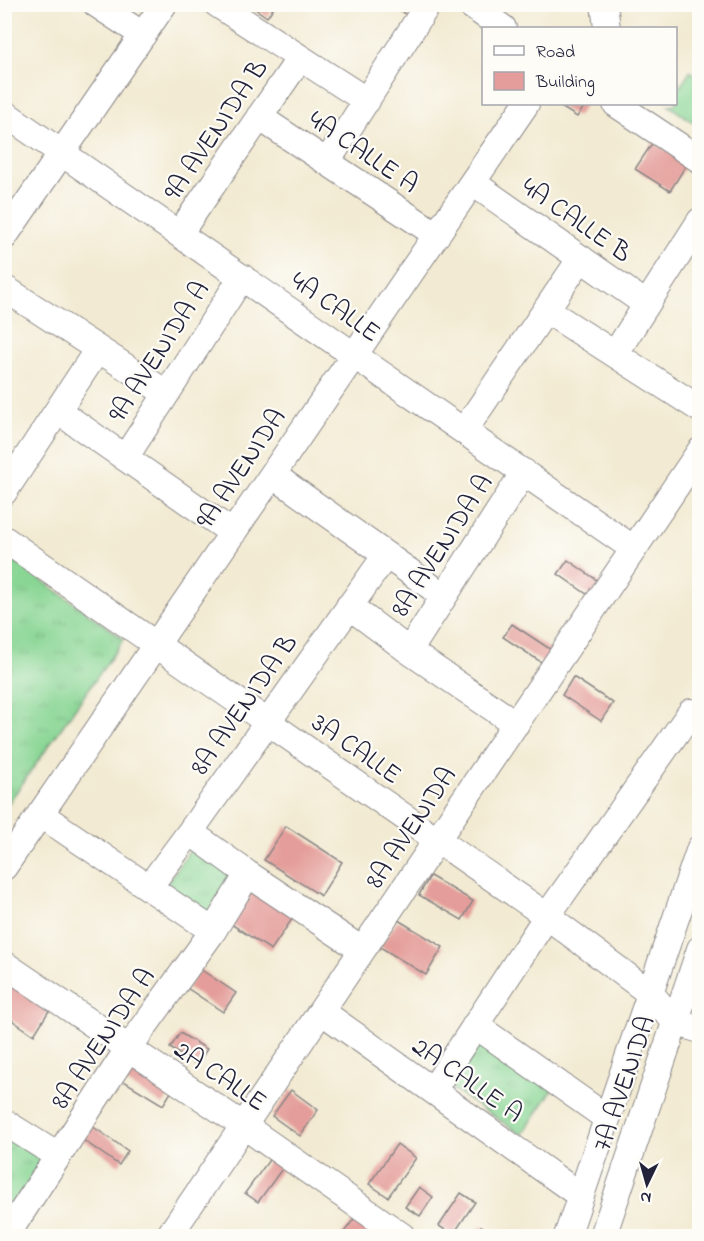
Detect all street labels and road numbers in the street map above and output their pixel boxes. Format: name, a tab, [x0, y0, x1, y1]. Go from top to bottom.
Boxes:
street label: 9A AVENIDA B	[155, 52, 279, 209]
street label: 4A CALLE A	[300, 102, 426, 204]
street label: 4A CALLE B	[512, 169, 639, 274]
street label: 4A CALLE	[281, 263, 388, 353]
street label: 9A AVENIDA A	[100, 274, 220, 431]
street label: 9A AVENIDA	[187, 401, 297, 538]
street label: 8A AVENIDA A	[382, 467, 504, 626]
street label: 8A AVENIDA B	[182, 627, 308, 784]
street label: 3A CALLE	[302, 705, 409, 795]
street label: 8A AVENIDA	[357, 759, 467, 897]
street label: 8A AVENIDA A	[42, 961, 166, 1118]
street label: 7A AVENIDA	[584, 1011, 667, 1157]
street label: 2A CALLE A	[403, 1028, 530, 1134]
street label: 2A CALLE	[165, 1032, 274, 1122]

